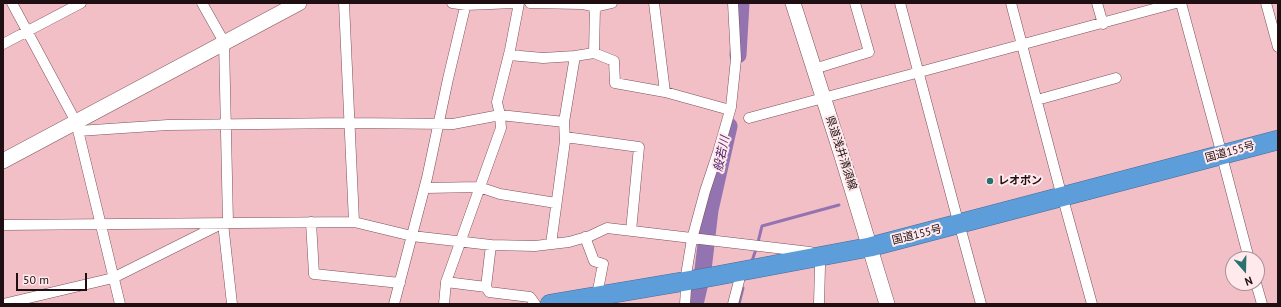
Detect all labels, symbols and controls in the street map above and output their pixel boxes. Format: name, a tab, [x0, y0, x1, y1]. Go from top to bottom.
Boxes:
street label: 県道浅井清須線	[823, 114, 859, 192]
water label: 般若川	[711, 135, 733, 173]
street label: 国道155号	[1204, 139, 1256, 165]
place label: レオポン	[998, 174, 1042, 188]
marker: レオポン	[985, 176, 995, 186]
street label: 国道155号	[891, 222, 943, 248]
north arrow	[1225, 251, 1265, 291]
scale bar	[18, 265, 89, 291]
text: 50 m	[23, 272, 49, 287]
text: N	[1243, 274, 1255, 289]

